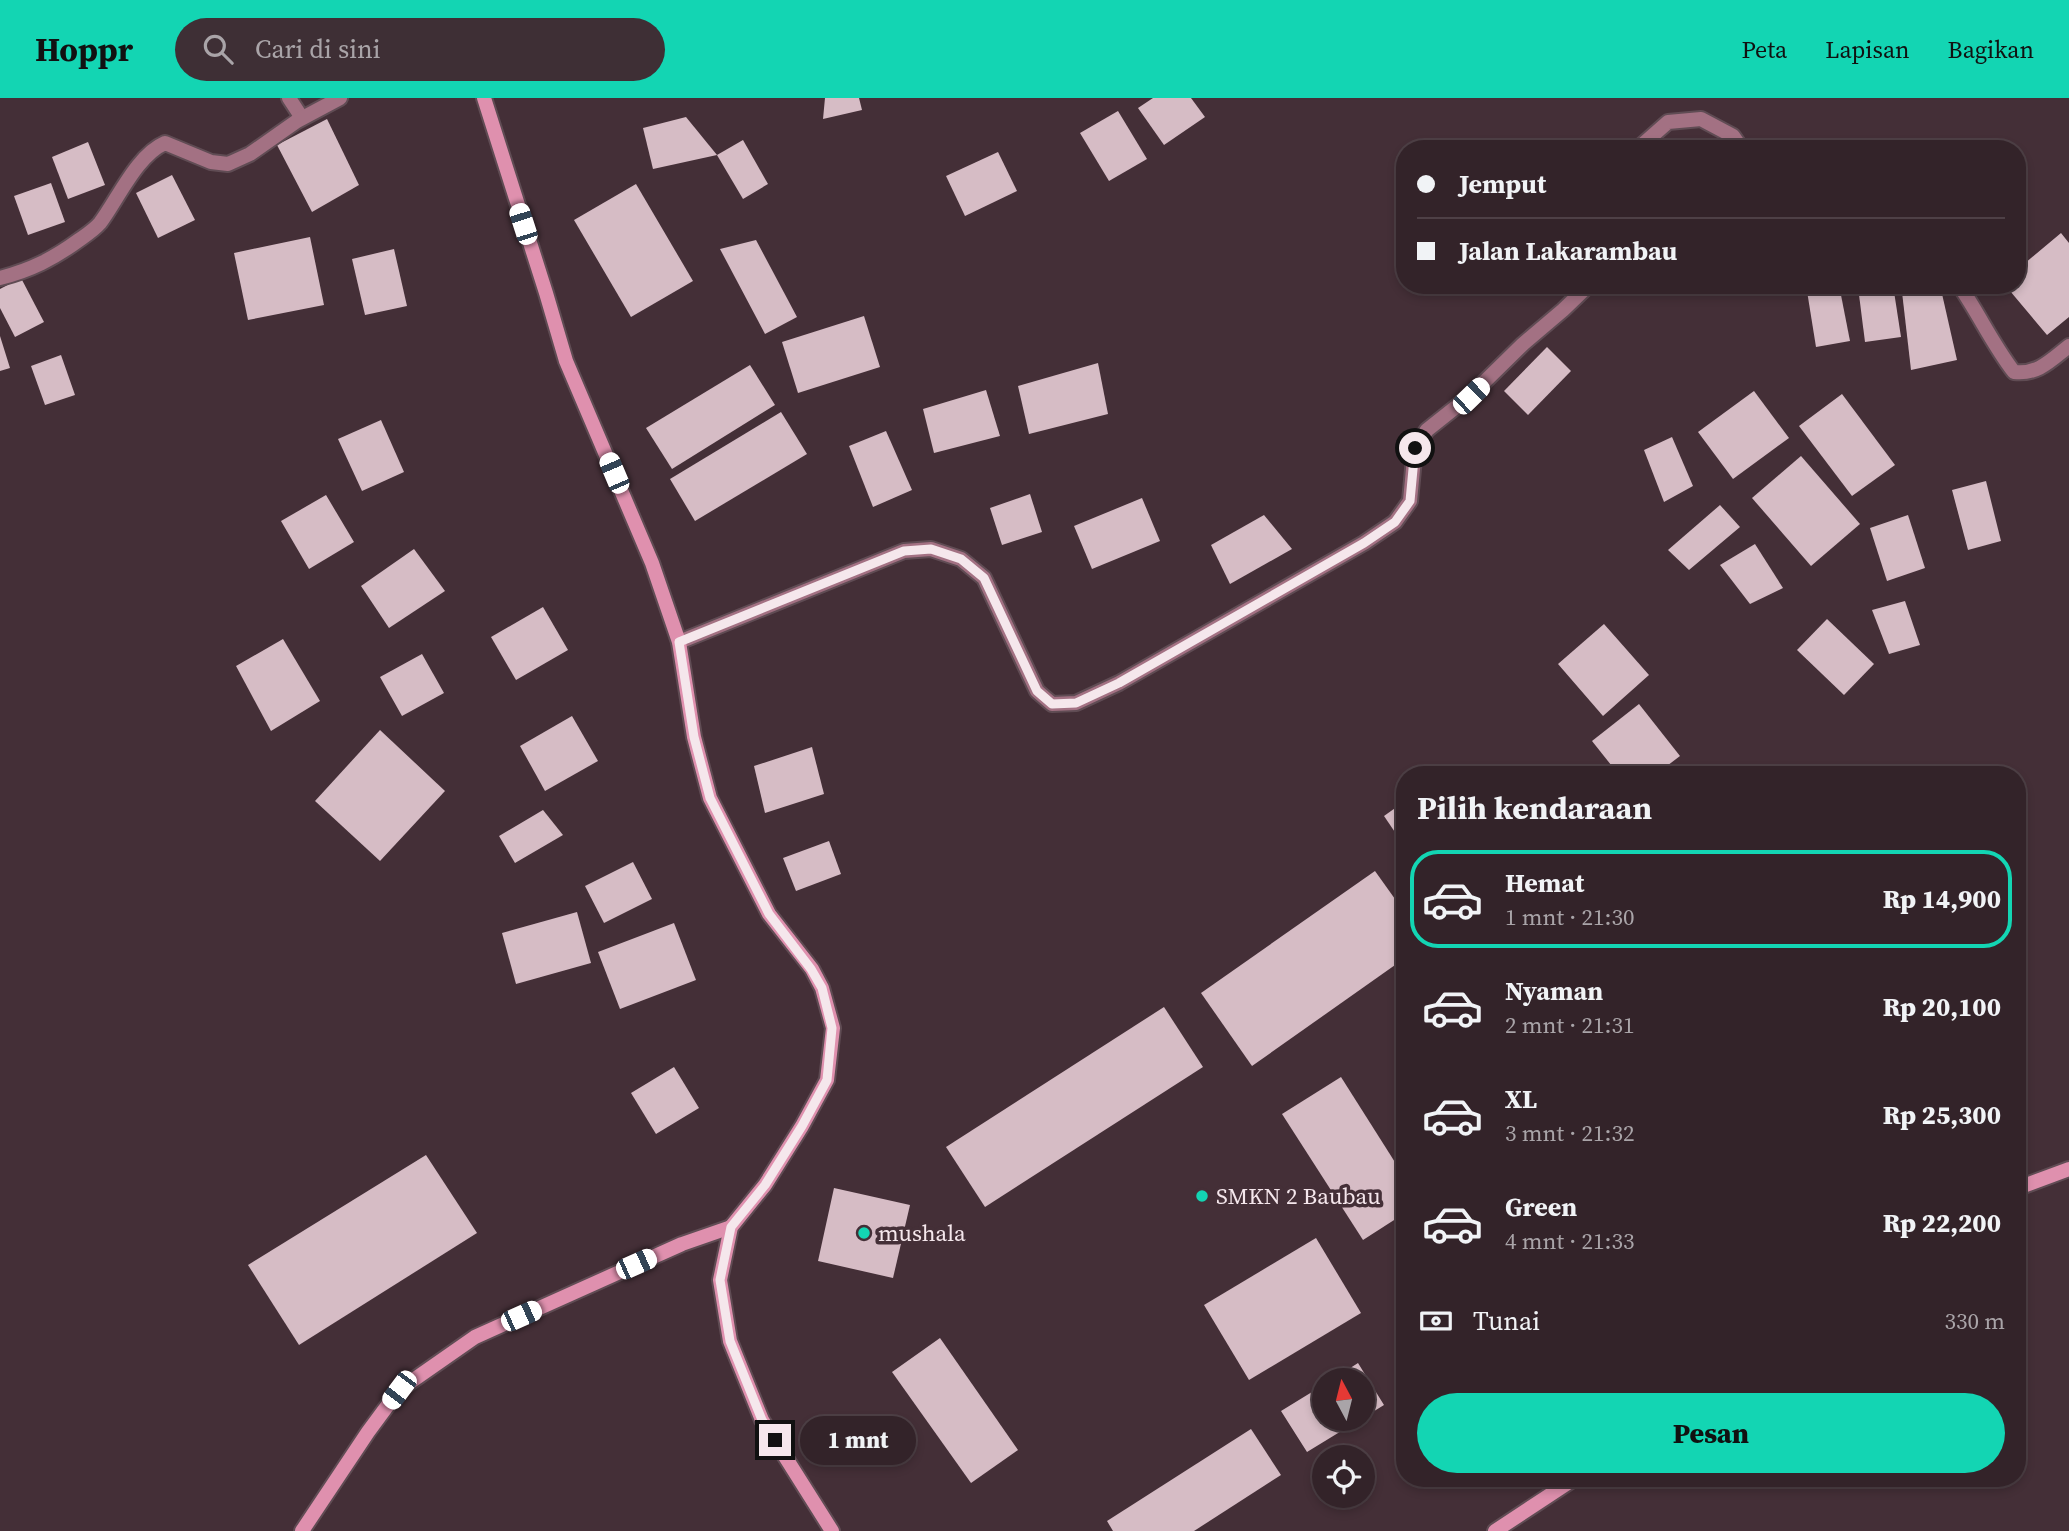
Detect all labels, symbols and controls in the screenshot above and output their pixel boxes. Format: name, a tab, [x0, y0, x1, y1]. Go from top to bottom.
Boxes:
search box	[175, 18, 665, 81]
text: Hoppr	[35, 27, 133, 72]
icon: search	[199, 30, 237, 68]
text: Cari di sini	[255, 31, 380, 67]
text: Peta	[1741, 33, 1787, 66]
text: Lapisan	[1825, 33, 1910, 66]
text: Bagikan	[1948, 33, 2034, 66]
text: Jemput	[1459, 166, 1546, 202]
car	[507, 201, 540, 247]
text: Jalan Lakarambau	[1459, 233, 1677, 269]
car	[1449, 374, 1494, 418]
route start	[1399, 432, 1431, 464]
car	[597, 450, 632, 496]
text: Pilih kendaraan	[1417, 786, 1652, 830]
text: Hemat	[1505, 865, 1584, 901]
icon: car	[1421, 868, 1484, 931]
text: Rp 14,900	[1883, 881, 2001, 917]
text: 1 mnt · 21:30	[1505, 901, 1634, 933]
text: Nyaman	[1505, 973, 1603, 1009]
icon: car	[1421, 976, 1484, 1039]
text: Rp 20,100	[1883, 989, 2001, 1025]
text: 2 mnt · 21:31	[1505, 1009, 1634, 1041]
text: XL	[1505, 1081, 1537, 1117]
icon: car	[1421, 1084, 1484, 1147]
text: Rp 25,300	[1883, 1097, 2001, 1133]
text: 3 mnt · 21:32	[1505, 1117, 1634, 1149]
place label: SMKN 2 Baubau	[1216, 1180, 1381, 1212]
marker: SMKN 2 Baubau	[1194, 1188, 1210, 1204]
text: Green	[1505, 1189, 1577, 1225]
icon: car	[1421, 1192, 1484, 1255]
text: Rp 22,200	[1883, 1205, 2001, 1241]
place label: mushala	[878, 1217, 966, 1249]
marker: mushala	[856, 1225, 872, 1241]
text: 4 mnt · 21:33	[1505, 1225, 1634, 1257]
car	[613, 1246, 660, 1282]
car	[498, 1298, 545, 1334]
icon: cash	[1417, 1302, 1455, 1340]
text: Tunai	[1473, 1303, 1540, 1339]
text: 330 m	[1944, 1305, 2005, 1337]
car	[378, 1367, 421, 1413]
north arrow	[1312, 1368, 1376, 1432]
map controls	[1312, 1368, 1375, 1508]
button: Pesan	[1417, 1393, 2005, 1473]
callout: 1 mnt	[800, 1416, 915, 1464]
route end	[759, 1424, 791, 1456]
text: 1 mnt	[828, 1424, 888, 1456]
button: locate	[1312, 1445, 1375, 1508]

